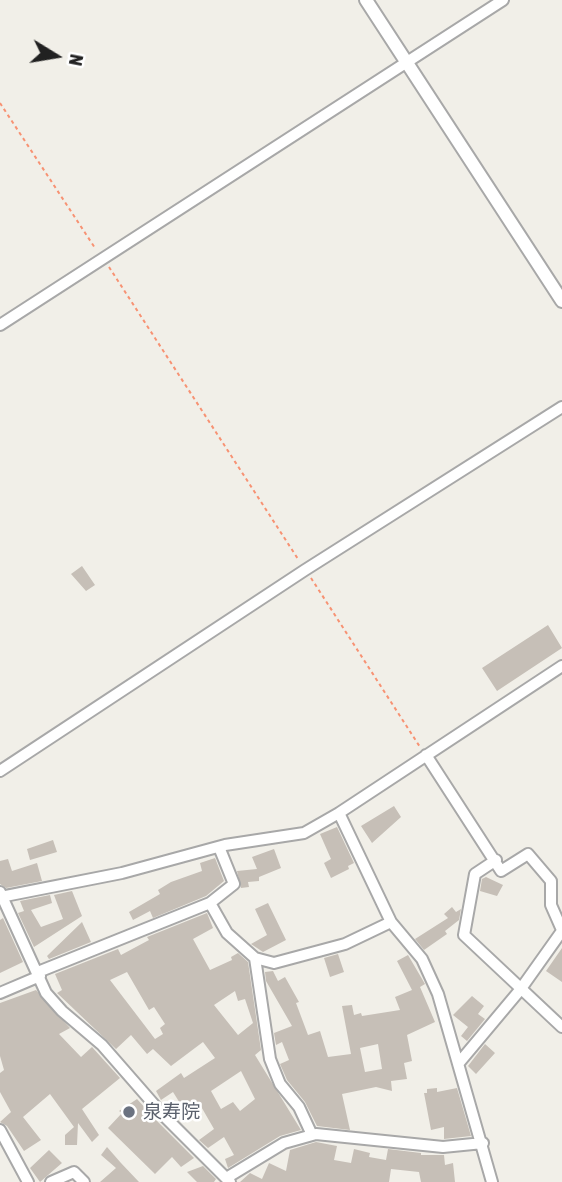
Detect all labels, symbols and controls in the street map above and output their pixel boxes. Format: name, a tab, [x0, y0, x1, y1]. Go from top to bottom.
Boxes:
north arrow	[21, 21, 91, 91]
text: N	[65, 52, 88, 68]
place label: 泉寿院	[143, 1101, 200, 1123]
marker: 泉寿院	[121, 1104, 137, 1120]

